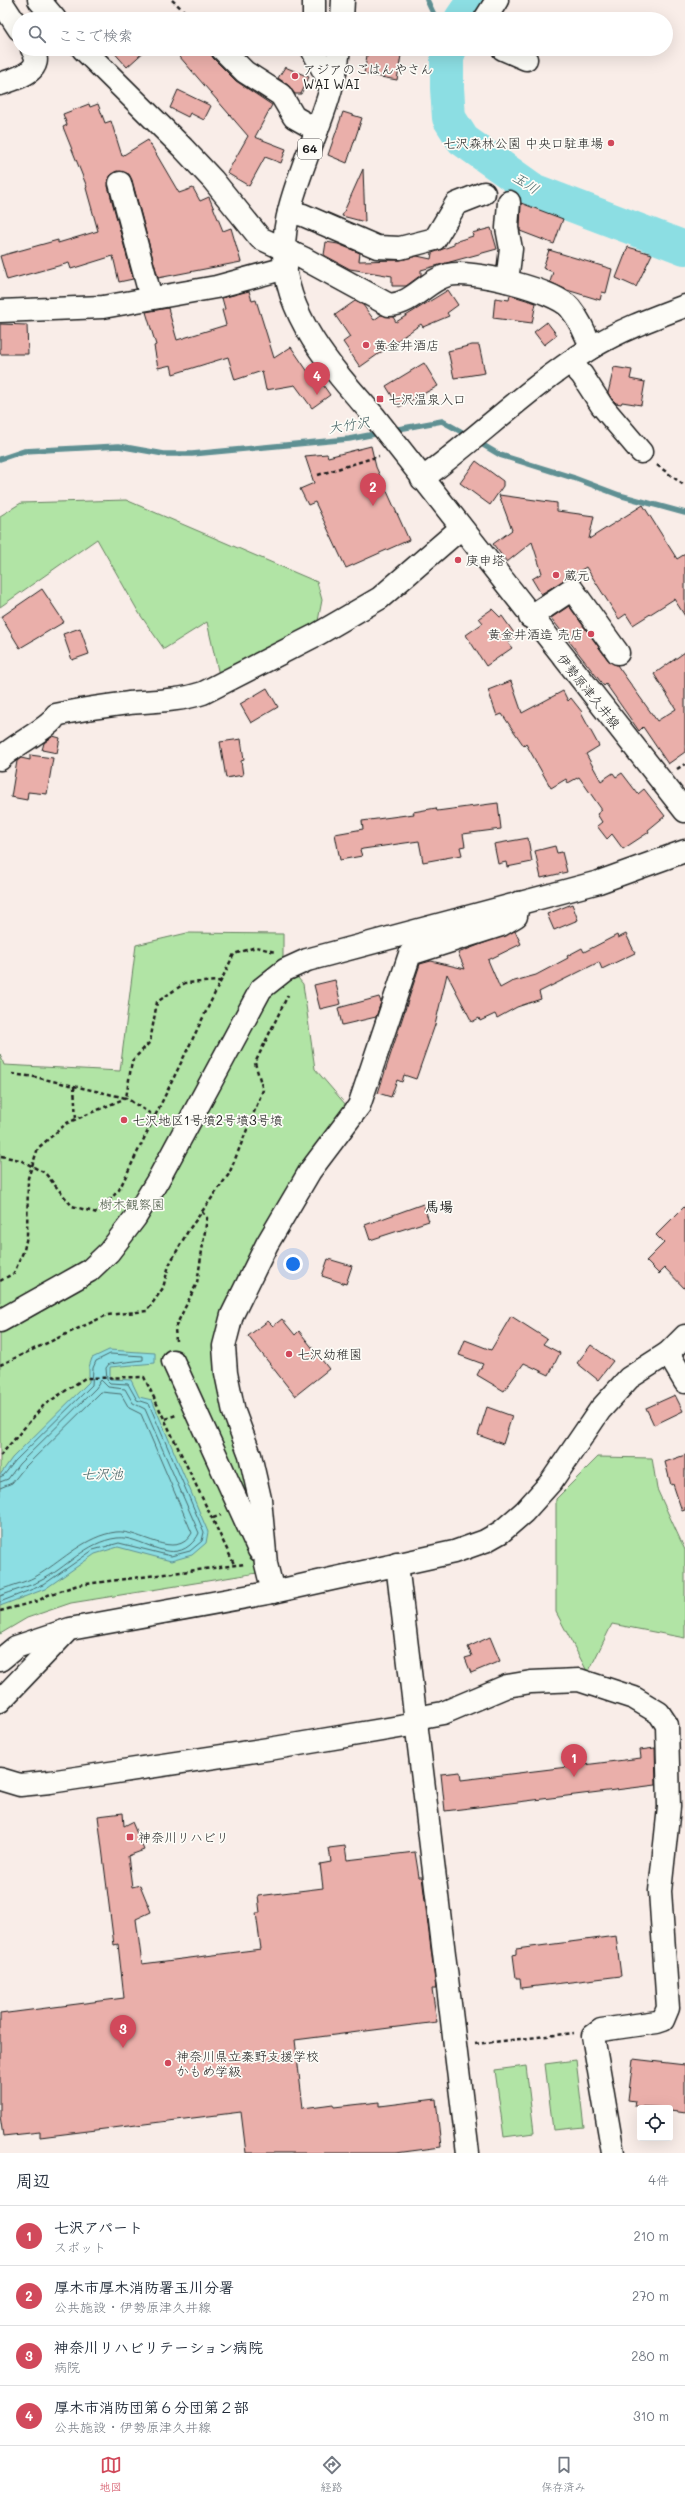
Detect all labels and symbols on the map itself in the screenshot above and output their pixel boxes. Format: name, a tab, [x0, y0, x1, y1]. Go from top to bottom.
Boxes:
place label: アジアのごはんやさん WAI WAI	[303, 60, 433, 92]
marker: アジアのごはんやさん WAI WAI	[290, 71, 300, 81]
place label: 七沢森林公園 中央口駐車場	[443, 134, 603, 151]
marker: 七沢森林公園 中央口駐車場	[606, 138, 616, 148]
road number: 64	[298, 139, 322, 159]
water label: 玉川	[509, 167, 543, 198]
place label: 黄金井酒店	[374, 336, 439, 353]
marker: 黄金井酒店	[361, 340, 371, 350]
pin: 4	[304, 362, 330, 395]
place label: 七沢温泉入口	[388, 390, 466, 407]
marker: 七沢温泉入口	[375, 394, 385, 404]
water label: 大竹沢	[327, 412, 372, 437]
pin: 2	[360, 473, 386, 506]
place label: 庚申塔	[466, 551, 505, 568]
marker: 庚申塔	[453, 555, 463, 565]
place label: 蔵元	[564, 566, 590, 583]
marker: 蔵元	[551, 570, 561, 580]
place label: 黄金井酒造 売店	[488, 625, 583, 642]
marker: 黄金井酒造 売店	[586, 629, 596, 639]
street label: 伊勢原津久井線	[554, 650, 625, 732]
place label: 七沢地区1号墳2号墳3号墳	[132, 1111, 283, 1128]
marker: 七沢地区1号墳2号墳3号墳	[119, 1115, 129, 1125]
park label: 樹木観察園	[99, 1195, 165, 1212]
district label: 馬場	[425, 1197, 453, 1216]
your location	[283, 1254, 303, 1274]
place label: 七沢幼稚園	[297, 1345, 362, 1362]
marker: 七沢幼稚園	[284, 1349, 294, 1359]
water label: 七沢池	[81, 1464, 124, 1483]
pin: 1	[561, 1744, 587, 1777]
place label: 神奈川リハビリ	[138, 1828, 229, 1845]
marker: 神奈川リハビリ	[125, 1832, 135, 1842]
pin: 3	[110, 2015, 136, 2048]
place label: 神奈川県立秦野支援学校 かもめ学級	[176, 2047, 319, 2079]
marker: 神奈川県立秦野支援学校 かもめ学級	[163, 2058, 173, 2068]

